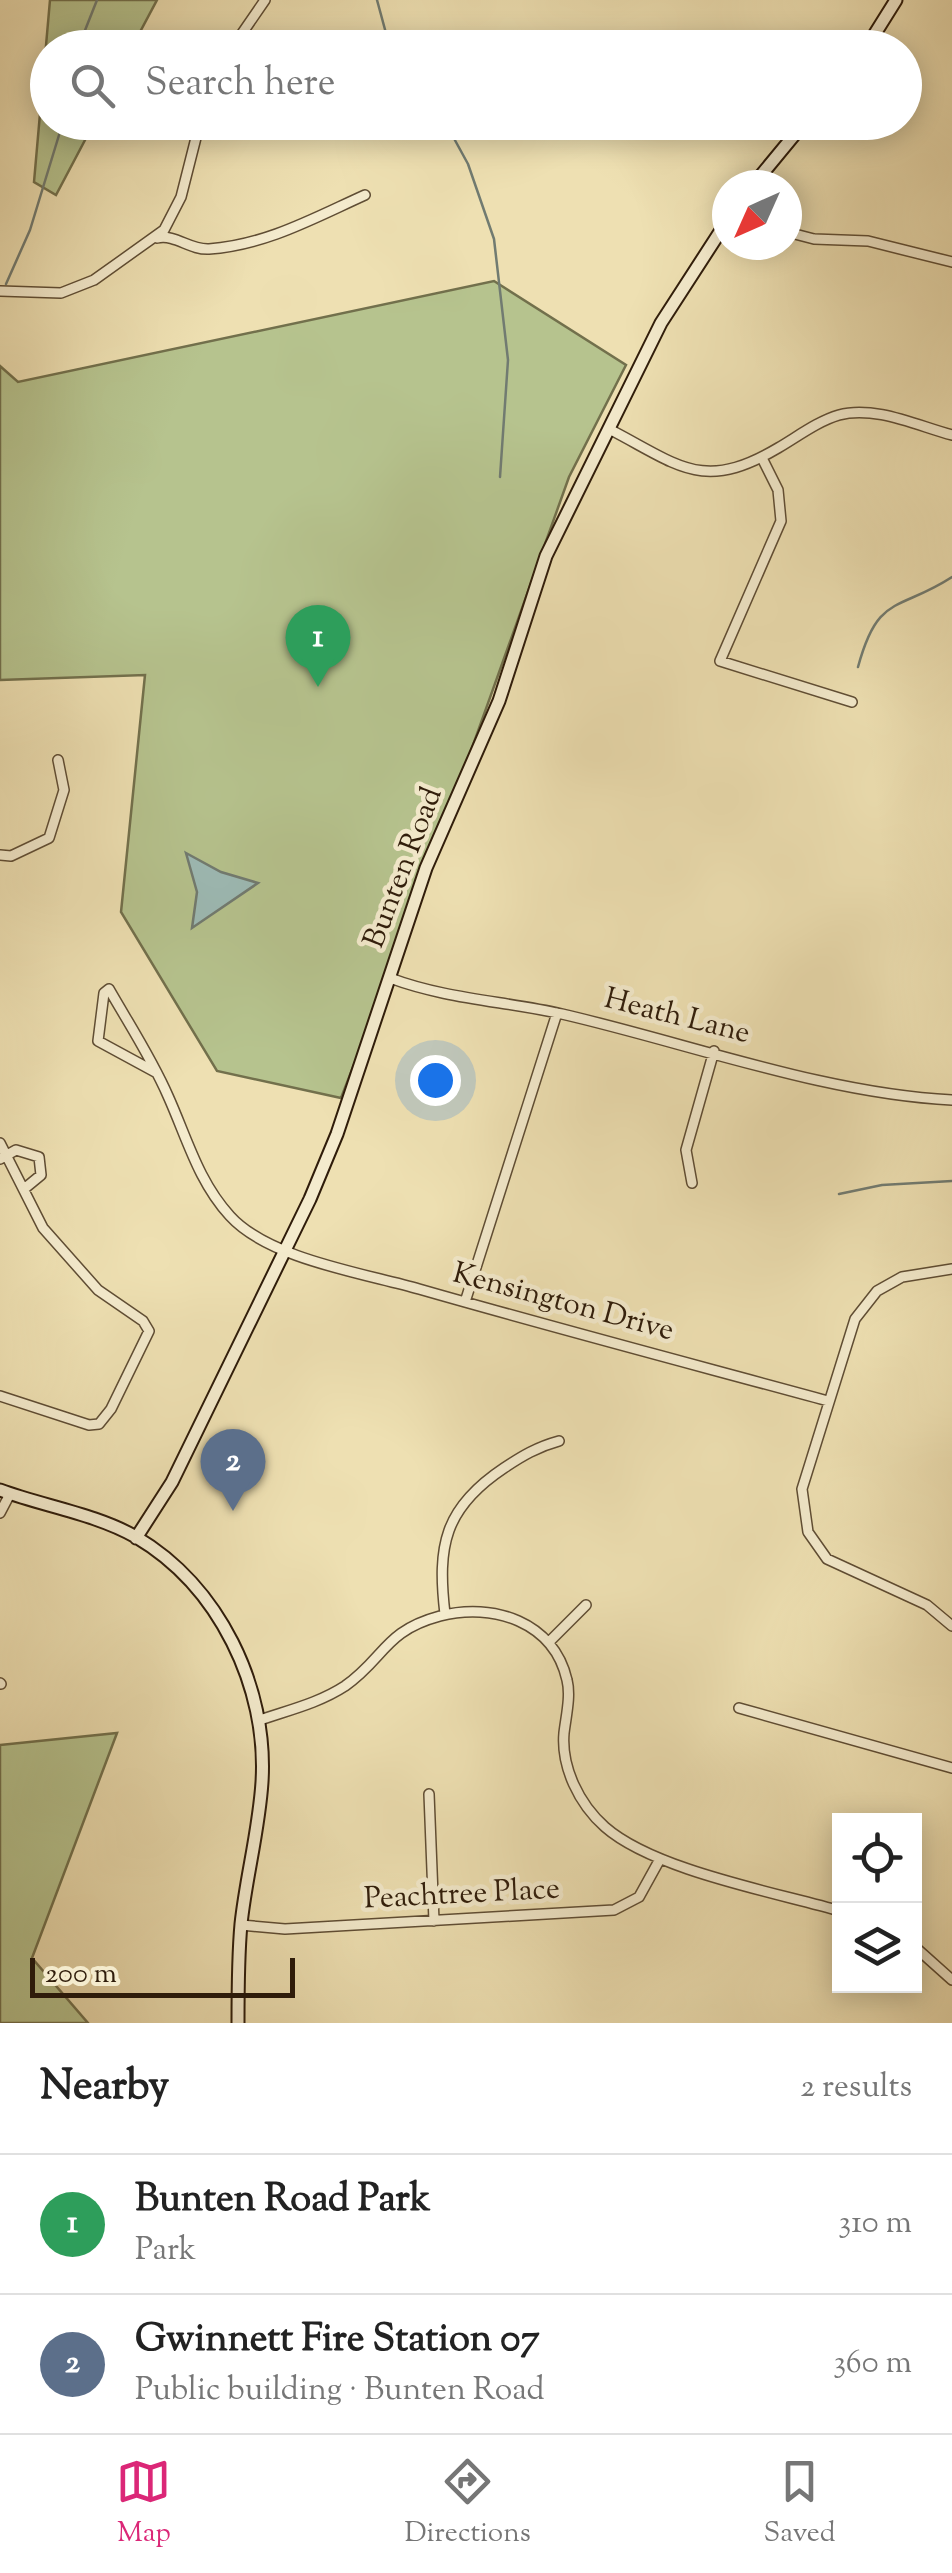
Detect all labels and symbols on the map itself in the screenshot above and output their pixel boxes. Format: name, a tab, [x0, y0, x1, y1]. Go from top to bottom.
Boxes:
north arrow	[712, 170, 802, 260]
pin: 1	[286, 604, 350, 687]
street label: Bunten Road	[354, 781, 454, 955]
street label: Heath Lane	[600, 978, 754, 1056]
your location	[410, 1055, 461, 1106]
street label: Kensington Drive	[448, 1253, 678, 1353]
pin: 2	[200, 1428, 266, 1511]
street label: Peachtree Place	[363, 1868, 561, 1922]
scale bar	[30, 1953, 295, 1998]

